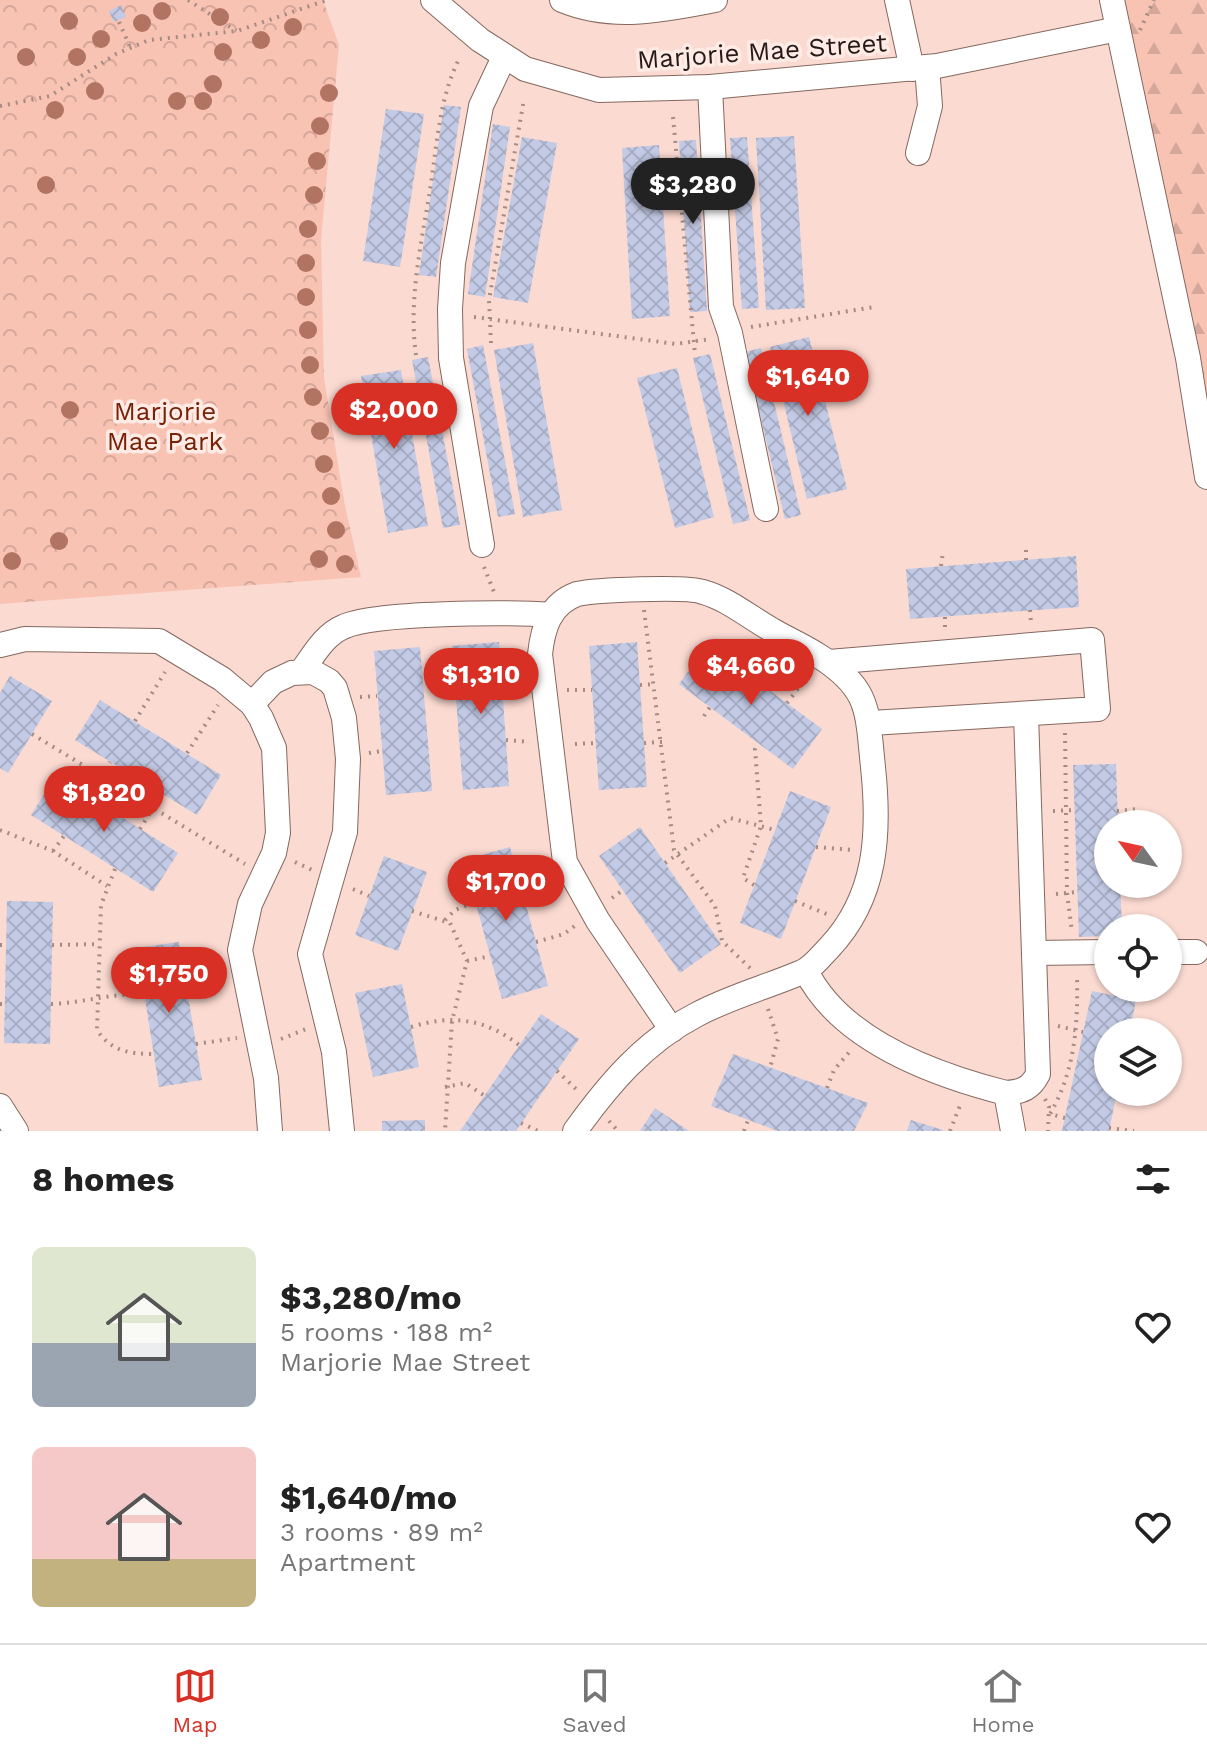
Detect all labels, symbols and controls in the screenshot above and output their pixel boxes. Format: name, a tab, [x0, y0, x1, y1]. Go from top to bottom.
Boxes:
street label: Marjorie Mae Street	[636, 27, 888, 75]
pin: $3,280	[628, 158, 758, 226]
text: $3,280	[649, 169, 737, 199]
pin: $1,640	[743, 350, 873, 418]
text: $1,640	[766, 361, 850, 391]
pin: $2,000	[329, 383, 459, 451]
text: $2,000	[349, 394, 439, 424]
park label: Marjorie Mae Park	[107, 396, 224, 456]
pin: $4,660	[686, 639, 816, 707]
pin: $1,310	[416, 648, 546, 716]
text: $4,660	[706, 650, 796, 680]
text: $1,310	[442, 659, 520, 689]
pin: $1,820	[39, 766, 169, 834]
text: $1,820	[62, 777, 146, 807]
north arrow	[1094, 810, 1182, 898]
map controls	[1094, 810, 1182, 1106]
pin: $1,700	[441, 855, 571, 923]
text: $1,700	[465, 866, 547, 896]
button: locate	[1094, 914, 1182, 1002]
pin: $1,750	[104, 947, 234, 1015]
text: $1,750	[129, 958, 209, 988]
button: layers	[1094, 1018, 1182, 1106]
icon: filters	[1131, 1157, 1175, 1201]
text: 8 homes	[32, 1159, 174, 1199]
text: $3,280/mo	[280, 1277, 462, 1317]
icon: home	[96, 1279, 192, 1375]
icon: heart	[1131, 1305, 1175, 1349]
text: 5 rooms · 188 m²	[280, 1317, 492, 1347]
text: Marjorie Mae Street	[280, 1347, 530, 1377]
text: $1,640/mo	[280, 1477, 457, 1517]
icon: home	[96, 1479, 192, 1575]
icon: heart	[1131, 1505, 1175, 1549]
text: 3 rooms · 89 m²	[280, 1517, 483, 1547]
text: Apartment	[280, 1547, 416, 1577]
tab: Map	[173, 1664, 217, 1737]
tab: Saved	[563, 1664, 626, 1737]
tab: Home	[972, 1664, 1034, 1737]

